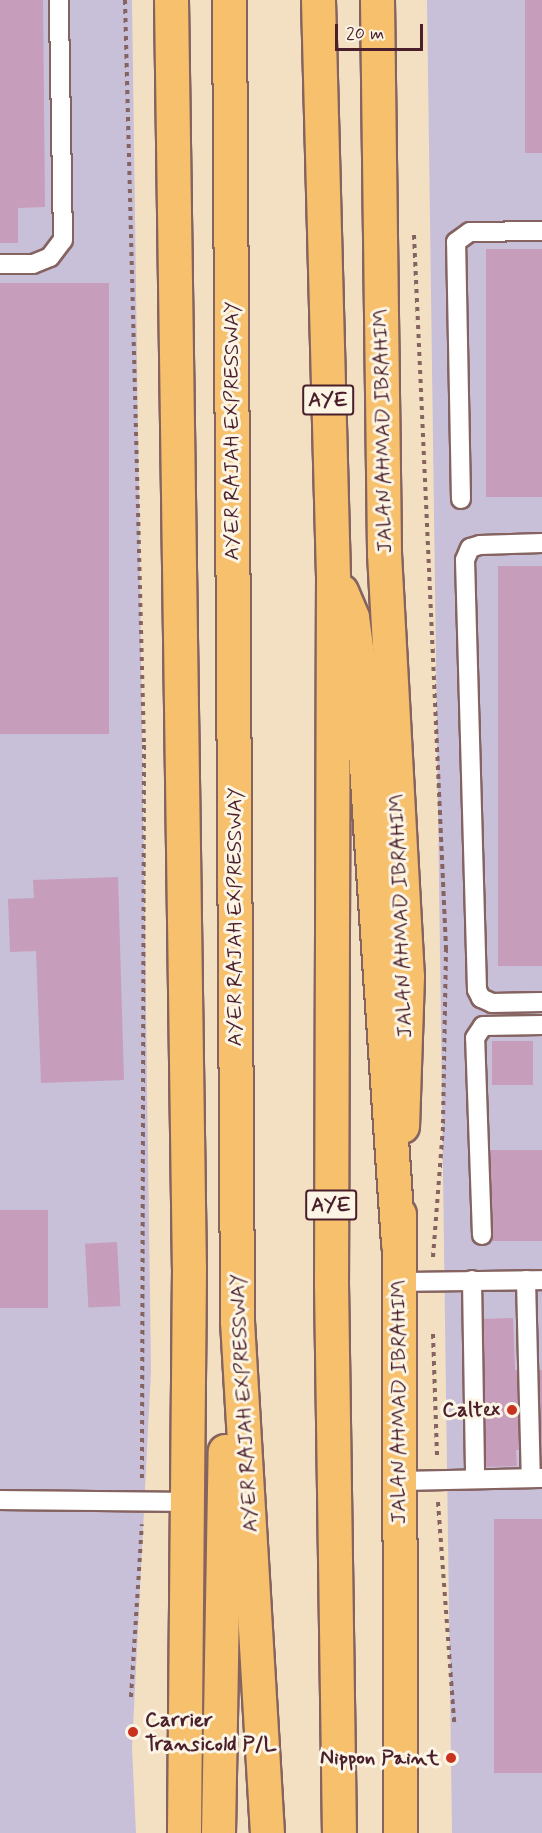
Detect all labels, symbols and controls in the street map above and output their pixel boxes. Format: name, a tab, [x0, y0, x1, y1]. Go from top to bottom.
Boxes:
scale bar	[338, 12, 426, 50]
text: 20 m	[346, 22, 384, 46]
street label: AYER RAJAH EXPRESSWAY	[219, 300, 245, 562]
street label: JALAN AHMAD IBRAHIM	[368, 312, 398, 550]
road number: AYE	[301, 383, 355, 417]
street label: AYER RAJAH EXPRESSWAY	[222, 786, 248, 1048]
street label: JALAN AHMAD IBRAHIM	[384, 796, 418, 1036]
road number: AYE	[304, 1188, 358, 1222]
street label: AYER RAJAH EXPRESSWAY	[225, 1272, 263, 1534]
street label: JALAN AHMAD IBRAHIM	[386, 1283, 412, 1521]
place label: Caltex	[442, 1397, 500, 1423]
marker: Caltex	[505, 1403, 519, 1417]
place label: Carrier Transicold P/L	[145, 1707, 277, 1757]
marker: Carrier Transicold P/L	[126, 1725, 140, 1739]
place label: Nippon Paint	[329, 1745, 439, 1771]
marker: Nippon Paint	[444, 1751, 458, 1765]

